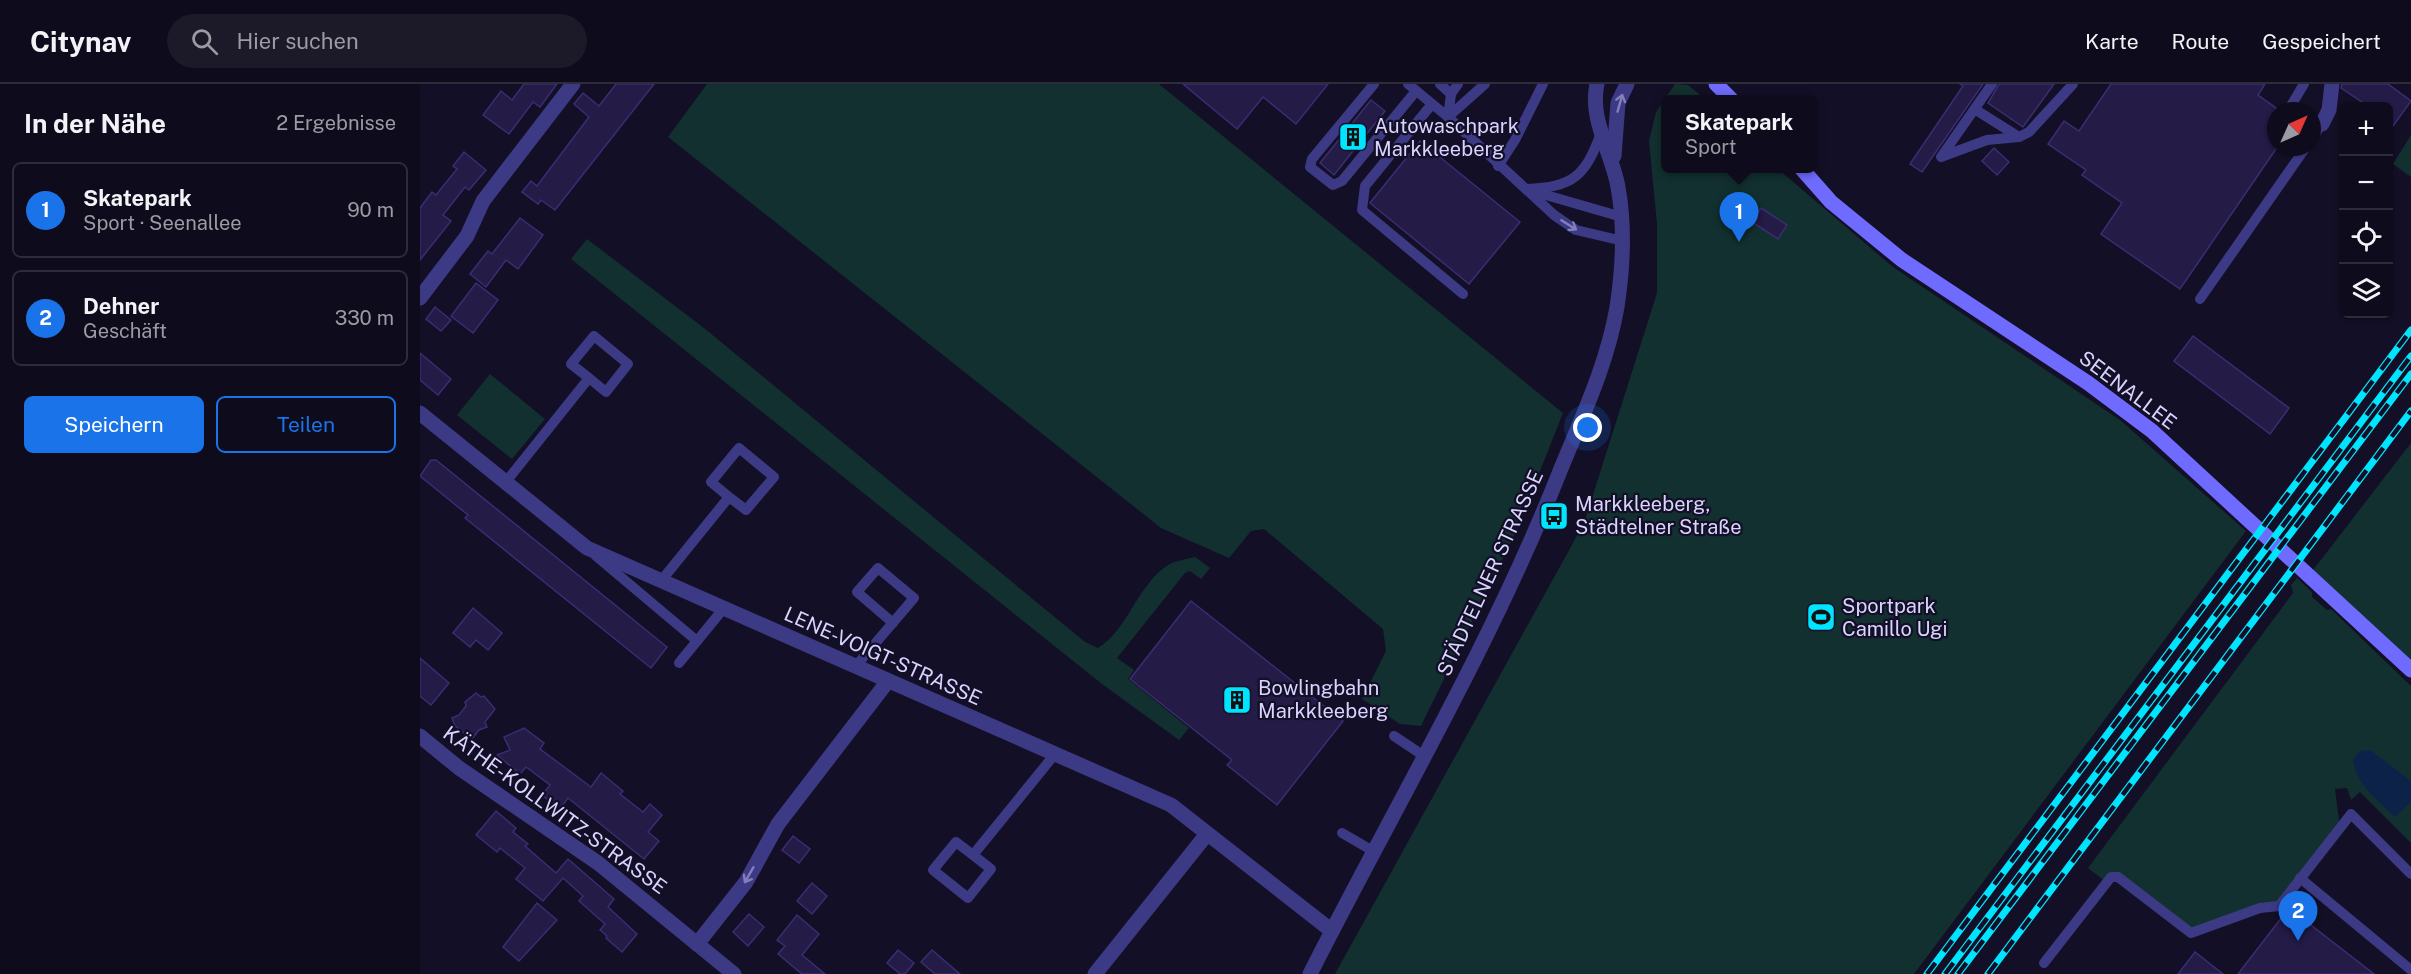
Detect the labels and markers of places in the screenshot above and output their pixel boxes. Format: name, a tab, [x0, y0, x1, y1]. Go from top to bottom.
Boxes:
place label: Autowaschpark Markkleeberg	[1374, 114, 1519, 161]
building icon: Autowaschpark Markkleeberg	[1337, 121, 1369, 153]
pin: 1	[1720, 192, 1758, 242]
place label: Markkleeberg, Städtelner Straße	[1575, 492, 1741, 539]
bus stop icon: Markkleeberg, Städtelner Straße	[1538, 500, 1570, 532]
place label: Sportpark Camillo Ugi	[1842, 594, 1947, 641]
sports icon: Sportpark Camillo Ugi	[1805, 601, 1837, 633]
place label: Bowlingbahn Markkleeberg	[1258, 676, 1388, 723]
building icon: Bowlingbahn Markkleeberg	[1221, 684, 1253, 716]
pin: 2	[2278, 892, 2318, 941]

